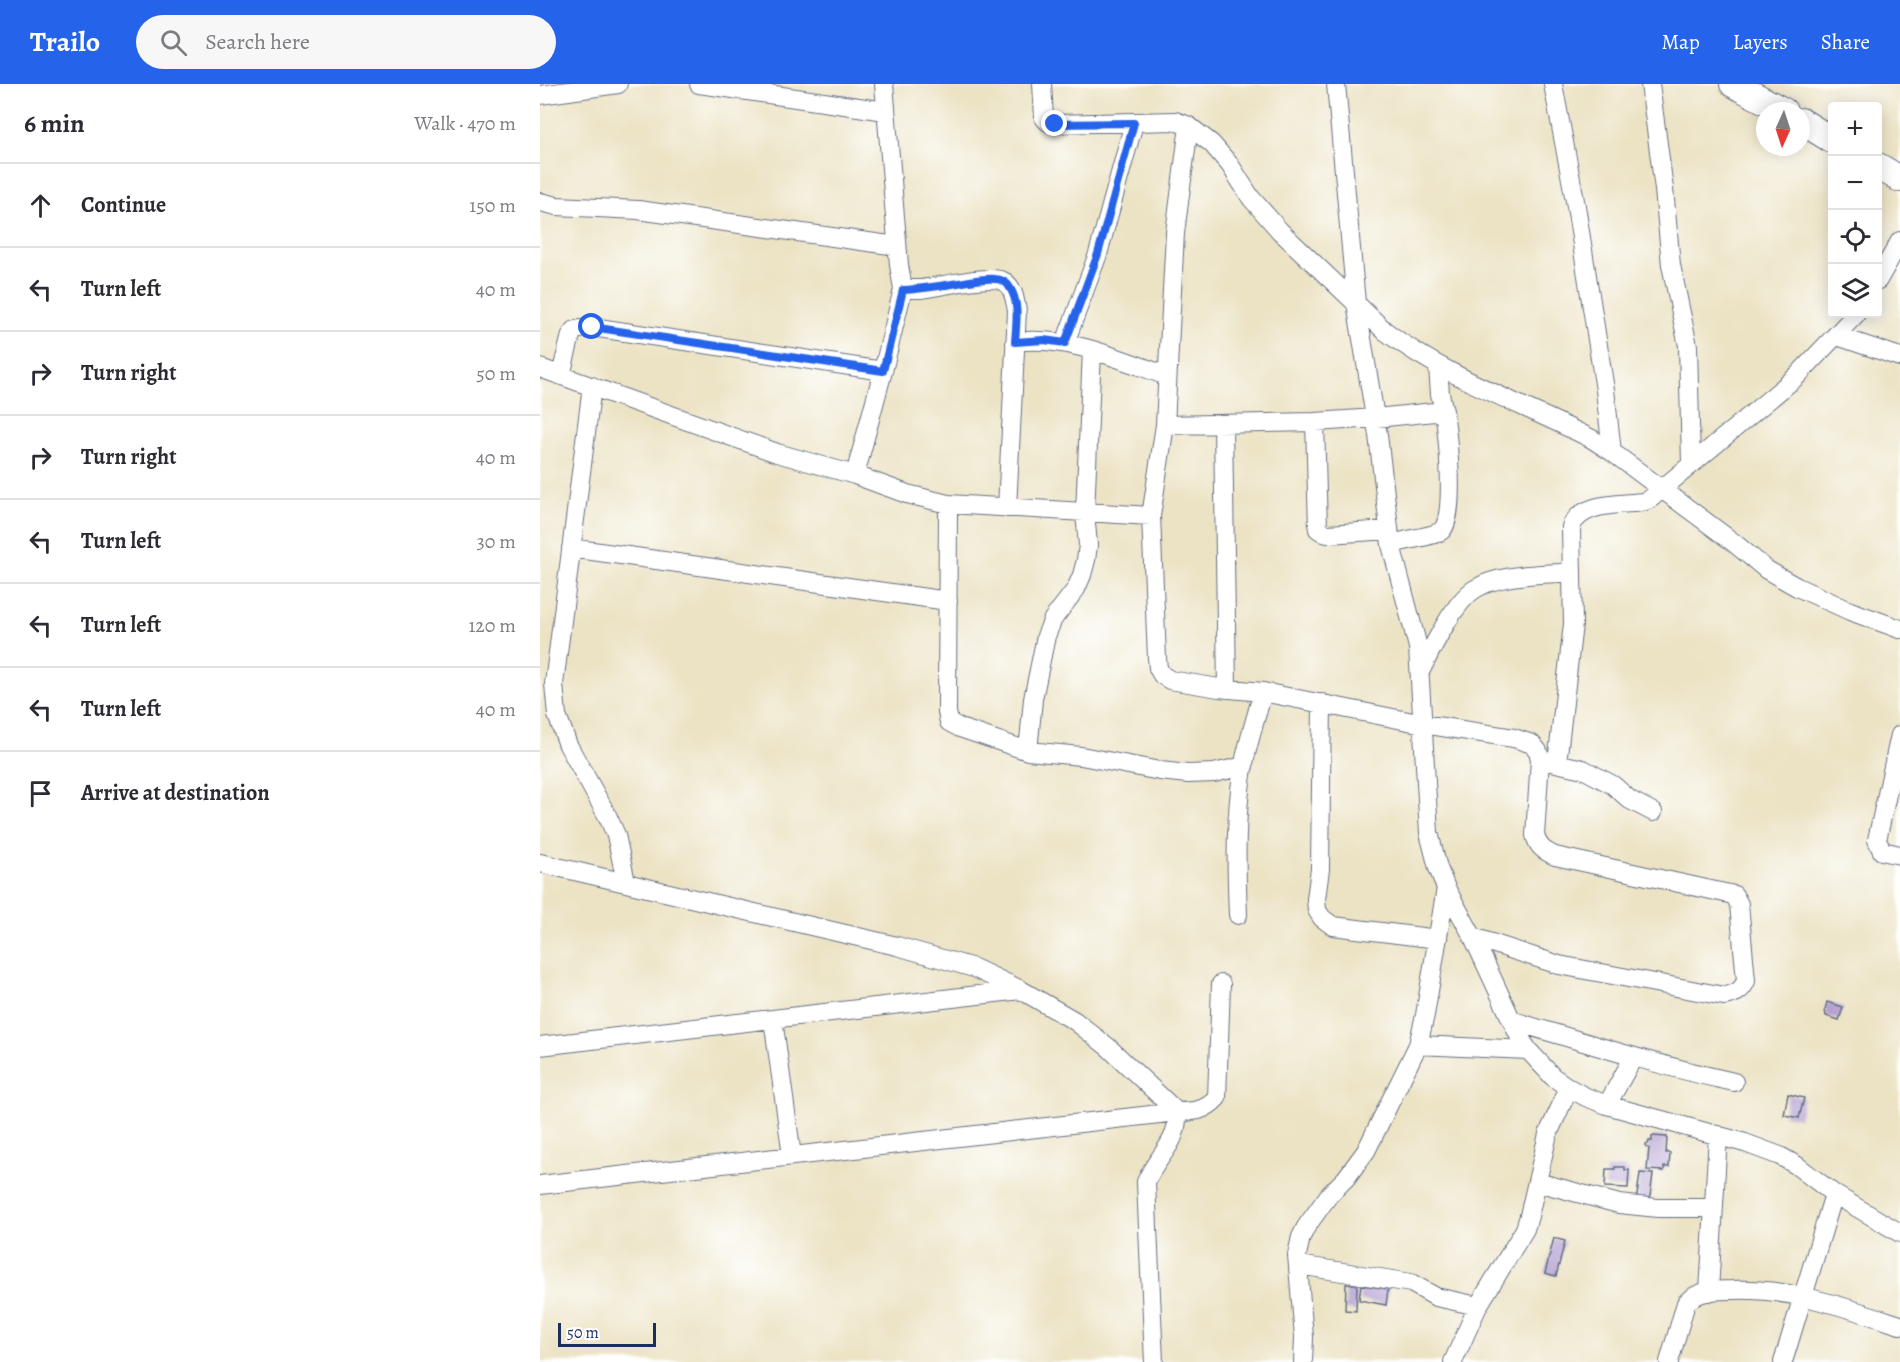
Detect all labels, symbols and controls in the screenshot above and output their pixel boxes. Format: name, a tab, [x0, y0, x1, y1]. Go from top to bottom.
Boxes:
search box	[136, 15, 556, 69]
text: Trailo	[30, 23, 100, 61]
icon: search	[157, 26, 190, 59]
text: Search here	[205, 27, 310, 57]
text: Map	[1661, 28, 1700, 56]
text: Layers	[1733, 28, 1788, 56]
text: Share	[1821, 28, 1870, 56]
north arrow	[1756, 102, 1810, 156]
map controls	[1828, 102, 1882, 318]
button: +	[1828, 102, 1882, 156]
text: 6 min	[24, 106, 85, 141]
text: Walk · 470 m	[414, 110, 516, 137]
route end	[1041, 110, 1067, 136]
button: −	[1828, 156, 1882, 210]
icon: ahead	[24, 189, 57, 222]
text: Continue	[81, 190, 166, 220]
text: 150 m	[469, 192, 516, 219]
button: locate	[1828, 210, 1882, 264]
button: layers	[1828, 264, 1882, 318]
icon: left	[24, 273, 57, 306]
text: Turn left	[81, 274, 161, 304]
text: 40 m	[476, 276, 516, 303]
route start	[578, 313, 604, 339]
icon: right	[24, 357, 57, 390]
text: Turn right	[81, 358, 177, 388]
text: 50 m	[476, 360, 516, 387]
icon: right	[24, 441, 57, 474]
text: Turn right	[81, 442, 177, 472]
text: 40 m	[476, 444, 516, 471]
icon: left	[24, 525, 57, 558]
text: Turn left	[81, 526, 161, 556]
text: 30 m	[476, 528, 516, 555]
icon: left	[24, 609, 57, 642]
text: Turn left	[81, 610, 161, 640]
text: 120 m	[468, 612, 516, 639]
icon: left	[24, 693, 57, 726]
text: Turn left	[81, 694, 161, 724]
text: 40 m	[476, 696, 516, 723]
icon: arrive	[24, 777, 57, 810]
text: Arrive at destination	[81, 778, 270, 808]
scale bar	[558, 1320, 656, 1348]
text: 50 m	[567, 1322, 599, 1344]

